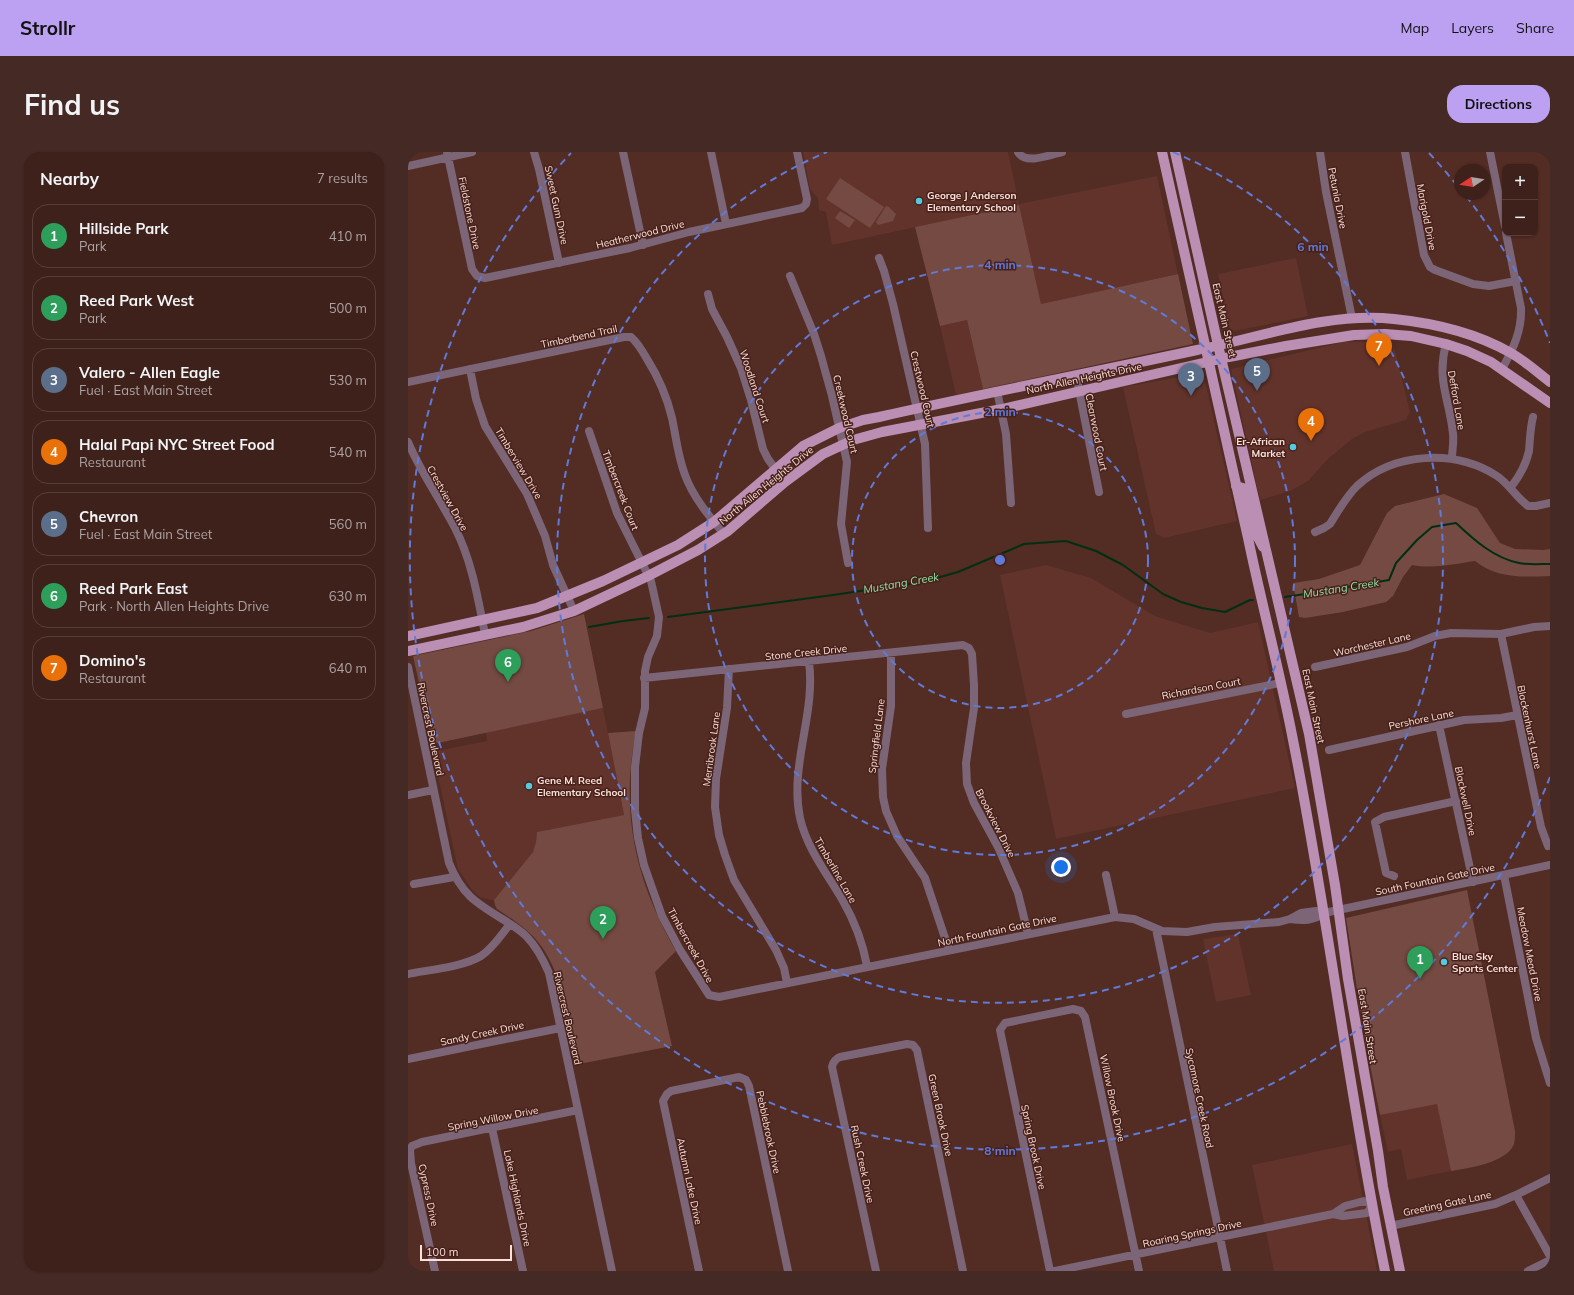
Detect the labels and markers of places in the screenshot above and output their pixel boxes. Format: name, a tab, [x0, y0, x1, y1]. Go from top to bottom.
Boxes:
place label: George J Anderson Elementary School	[927, 189, 1017, 214]
marker: George J Anderson Elementary School	[914, 196, 924, 206]
pin: 7	[1366, 333, 1392, 366]
pin: 5	[1244, 358, 1270, 391]
pin: 3	[1178, 363, 1204, 396]
pin: 4	[1298, 408, 1324, 441]
place label: Er-African Market	[1236, 435, 1285, 460]
marker: Er-African Market	[1288, 442, 1298, 452]
centre of rings	[993, 553, 1007, 567]
pin: 6	[495, 649, 521, 682]
place label: Gene M. Reed Elementary School	[537, 774, 626, 799]
marker: Gene M. Reed Elementary School	[524, 781, 534, 791]
pin: 2	[590, 906, 616, 939]
pin: 1	[1407, 946, 1433, 979]
place label: Blue Sky Sports Center	[1452, 950, 1518, 975]
marker: Blue Sky Sports Center	[1439, 957, 1449, 967]

